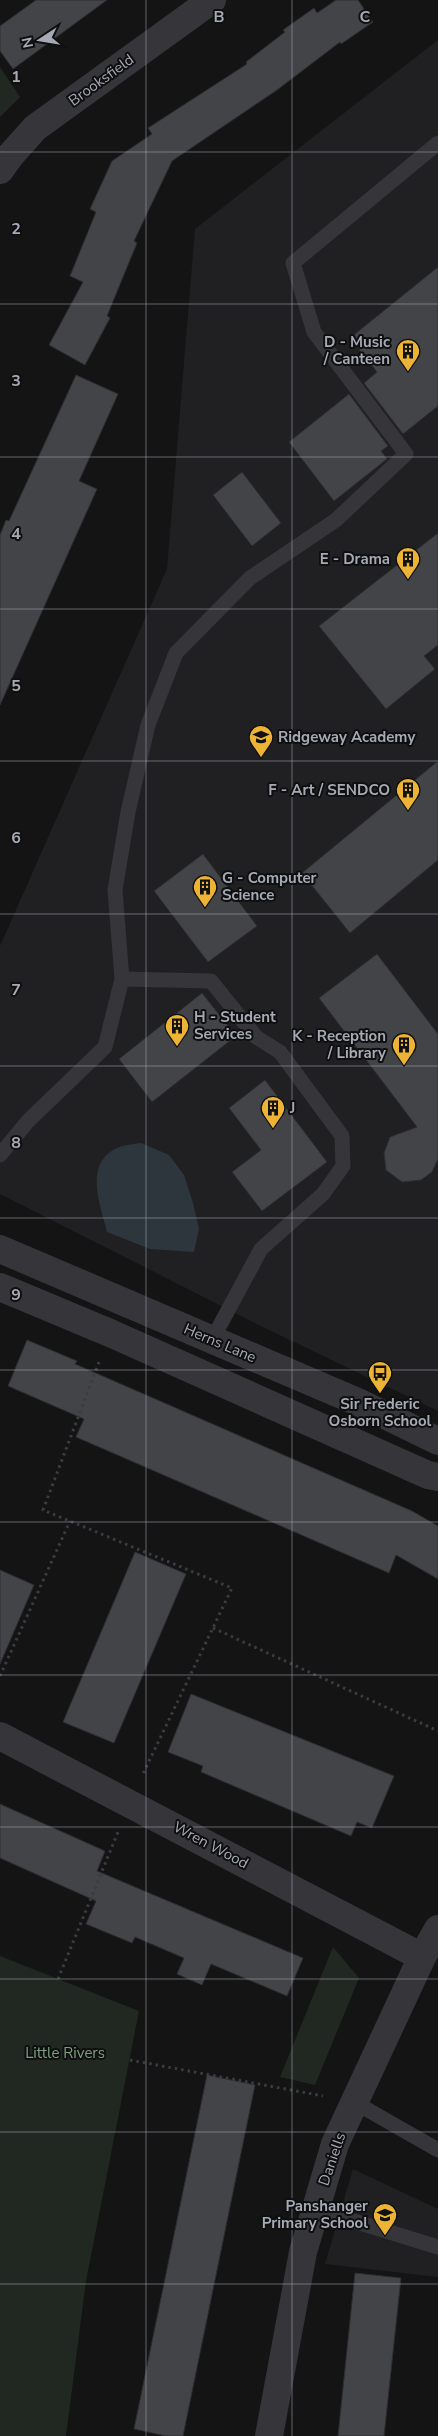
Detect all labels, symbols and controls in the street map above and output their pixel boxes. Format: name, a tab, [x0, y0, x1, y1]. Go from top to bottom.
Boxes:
text: B	[213, 6, 225, 28]
text: C	[360, 6, 371, 28]
north arrow	[15, 15, 65, 65]
text: N	[17, 35, 38, 50]
street label: Brooksfield	[64, 50, 138, 110]
text: 1	[11, 66, 21, 88]
text: 2	[11, 218, 21, 240]
place label: D - Music / Canteen	[323, 332, 390, 369]
building icon: D - Music / Canteen	[395, 338, 421, 372]
text: 3	[11, 370, 21, 392]
text: 4	[11, 523, 21, 545]
building icon: E - Drama	[395, 546, 421, 580]
place label: E - Drama	[320, 549, 390, 569]
text: 5	[11, 675, 21, 697]
school or university icon: Ridgeway Academy	[248, 724, 274, 758]
place label: Ridgeway Academy	[278, 727, 415, 747]
building icon: F - Art / SENDCO	[395, 777, 421, 811]
place label: F - Art / SENDCO	[268, 780, 390, 800]
text: 6	[11, 827, 21, 849]
place label: G - Computer Science	[222, 868, 317, 905]
building icon: G - Computer Science	[192, 874, 218, 908]
text: 7	[11, 979, 21, 1001]
place label: H - Student Services	[194, 1007, 276, 1044]
building icon: H - Student Services	[164, 1013, 190, 1047]
place label: K - Reception / Library	[292, 1026, 386, 1063]
building icon: K - Reception / Library	[391, 1032, 417, 1066]
building icon: J	[260, 1095, 286, 1129]
place label: J	[289, 1098, 295, 1118]
text: 8	[11, 1132, 21, 1154]
text: 9	[11, 1284, 21, 1306]
street label: Herns Lane	[181, 1319, 259, 1367]
bus stop icon: Sir Frederic Osborn School	[367, 1360, 393, 1394]
place label: Sir Frederic Osborn School	[329, 1394, 432, 1431]
street label: Wren Wood	[170, 1817, 252, 1873]
park label: Little Rivers	[25, 2043, 105, 2063]
street label: Daniells	[314, 2130, 350, 2188]
place label: Panshanger Primary School	[262, 2196, 368, 2233]
school or university icon: Panshanger Primary School	[372, 2202, 398, 2236]

